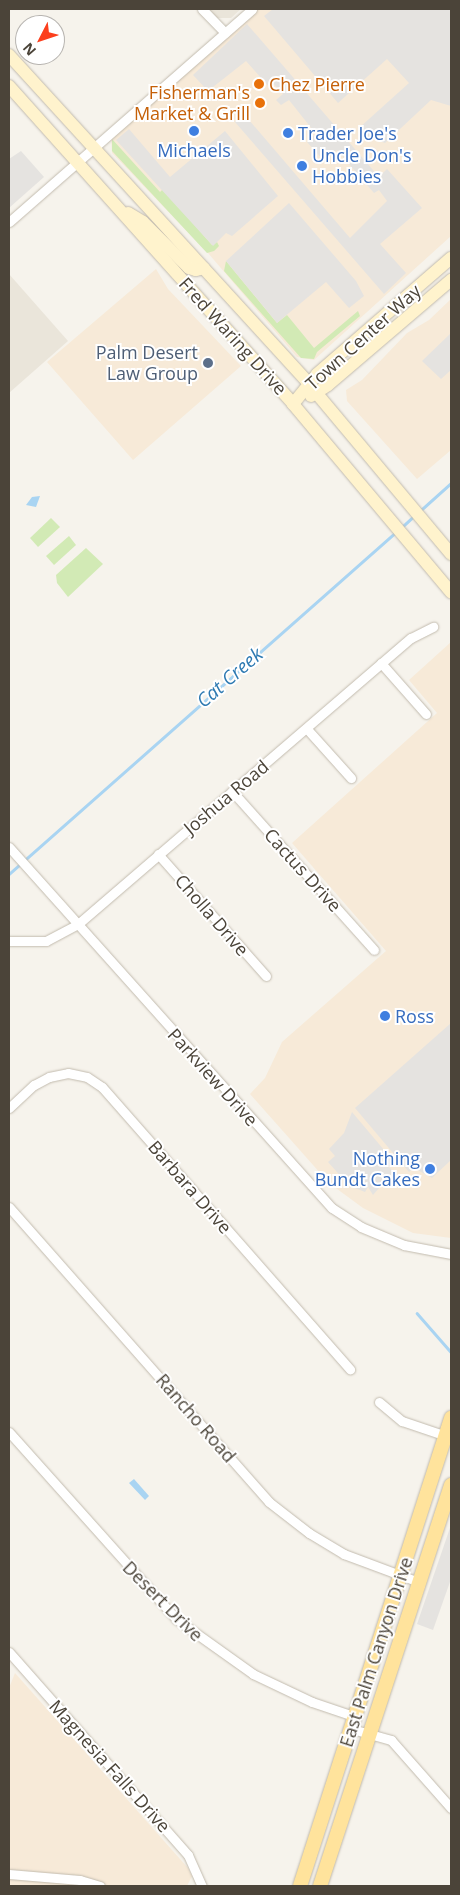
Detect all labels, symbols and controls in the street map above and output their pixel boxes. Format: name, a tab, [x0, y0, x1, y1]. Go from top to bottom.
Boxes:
north arrow	[15, 15, 65, 65]
text: N	[18, 39, 40, 60]
place label: Chez Pierre	[269, 73, 365, 95]
marker: Chez Pierre	[253, 78, 265, 90]
place label: Fisherman's Market & Grill	[134, 82, 250, 125]
marker: Fisherman's Market & Grill	[254, 97, 266, 109]
place label: Trader Joe's	[298, 122, 397, 144]
marker: Michaels	[188, 125, 200, 137]
marker: Trader Joe's	[282, 127, 294, 139]
place label: Michaels	[157, 139, 231, 161]
place label: Uncle Don's Hobbies	[312, 145, 412, 188]
marker: Uncle Don's Hobbies	[296, 160, 308, 172]
street label: Fred Waring Drive	[175, 273, 291, 399]
street label: Town Center Way	[301, 280, 425, 394]
place label: Palm Desert Law Group	[96, 342, 198, 384]
marker: Palm Desert Law Group	[202, 357, 214, 369]
water label: Cat Creek	[192, 643, 268, 713]
street label: Joshua Road	[179, 755, 273, 839]
street label: Cactus Drive	[260, 824, 346, 916]
street label: Cholla Drive	[171, 870, 253, 960]
place label: Ross	[395, 1005, 434, 1027]
marker: Ross	[379, 1010, 391, 1022]
street label: Parkview Drive	[163, 1024, 263, 1130]
street label: Barbara Drive	[144, 1136, 236, 1238]
place label: Nothing Bundt Cakes	[315, 1148, 420, 1190]
marker: Nothing Bundt Cakes	[424, 1163, 436, 1175]
street label: Rancho Road	[152, 1369, 240, 1467]
street label: East Palm Canyon Drive	[335, 1554, 417, 1750]
street label: Desert Drive	[118, 1556, 208, 1646]
street label: Magnesia Falls Drive	[45, 1695, 175, 1837]

